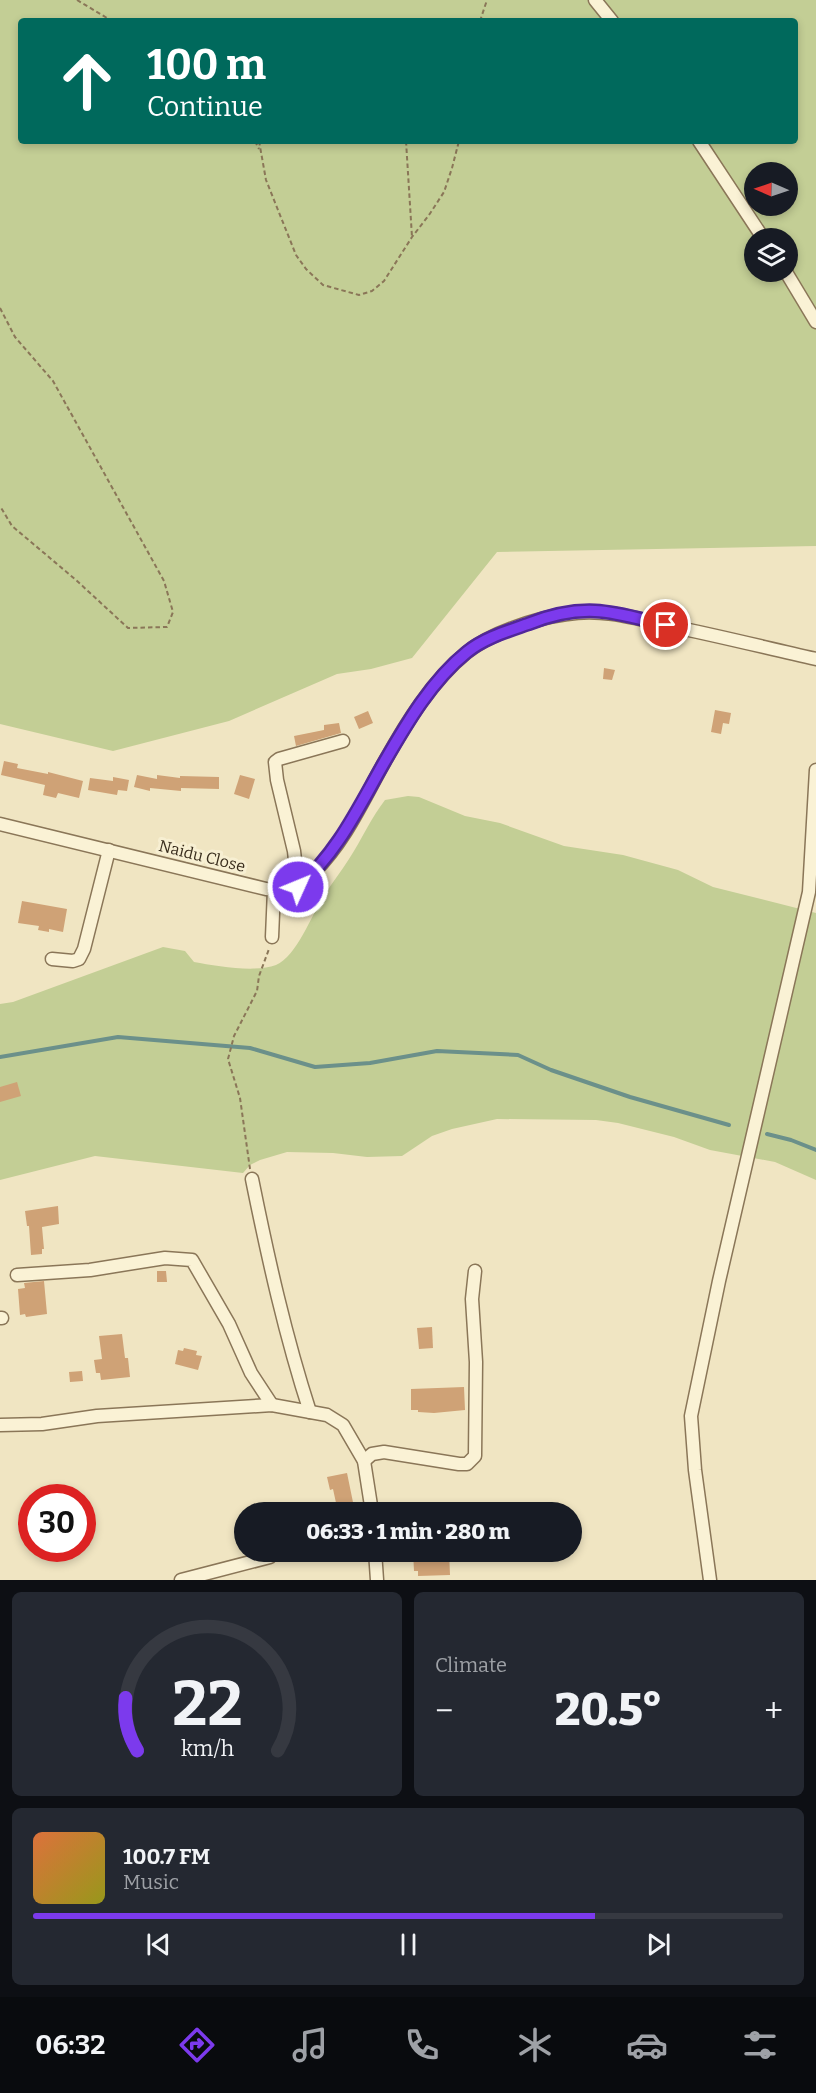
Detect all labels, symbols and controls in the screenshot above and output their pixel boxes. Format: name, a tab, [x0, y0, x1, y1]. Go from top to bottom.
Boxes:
text: 100 m	[147, 40, 266, 90]
icon: ahead	[48, 42, 126, 120]
text: Continue	[147, 91, 263, 123]
north arrow	[744, 162, 798, 216]
map controls	[744, 162, 798, 282]
button: layers	[744, 228, 798, 282]
pin	[640, 599, 691, 650]
icon: arrive	[649, 608, 682, 641]
street label: Naidu Close	[157, 836, 247, 876]
position arrow	[266, 855, 330, 919]
speed limit sign: 30	[18, 1484, 96, 1562]
text: 06:33 · 1 min · 280 m	[306, 1518, 510, 1545]
text: Climate	[435, 1653, 507, 1677]
text: 22	[172, 1667, 242, 1742]
text: 20.5°	[555, 1683, 663, 1737]
text: −	[435, 1691, 453, 1731]
text: +	[764, 1691, 783, 1731]
text: km/h	[180, 1736, 234, 1762]
text: 100.7 FM	[123, 1843, 210, 1870]
text: Music	[123, 1870, 179, 1894]
icon: previous	[142, 1928, 175, 1961]
icon: pause	[392, 1928, 425, 1961]
icon: next	[642, 1928, 675, 1961]
icon: directions	[176, 2024, 218, 2066]
icon: music	[289, 2024, 331, 2066]
icon: phone	[401, 2024, 443, 2066]
icon: climate	[514, 2024, 556, 2066]
icon: car	[626, 2024, 668, 2066]
icon: filters	[739, 2024, 781, 2066]
text: 06:32	[35, 2029, 105, 2061]

